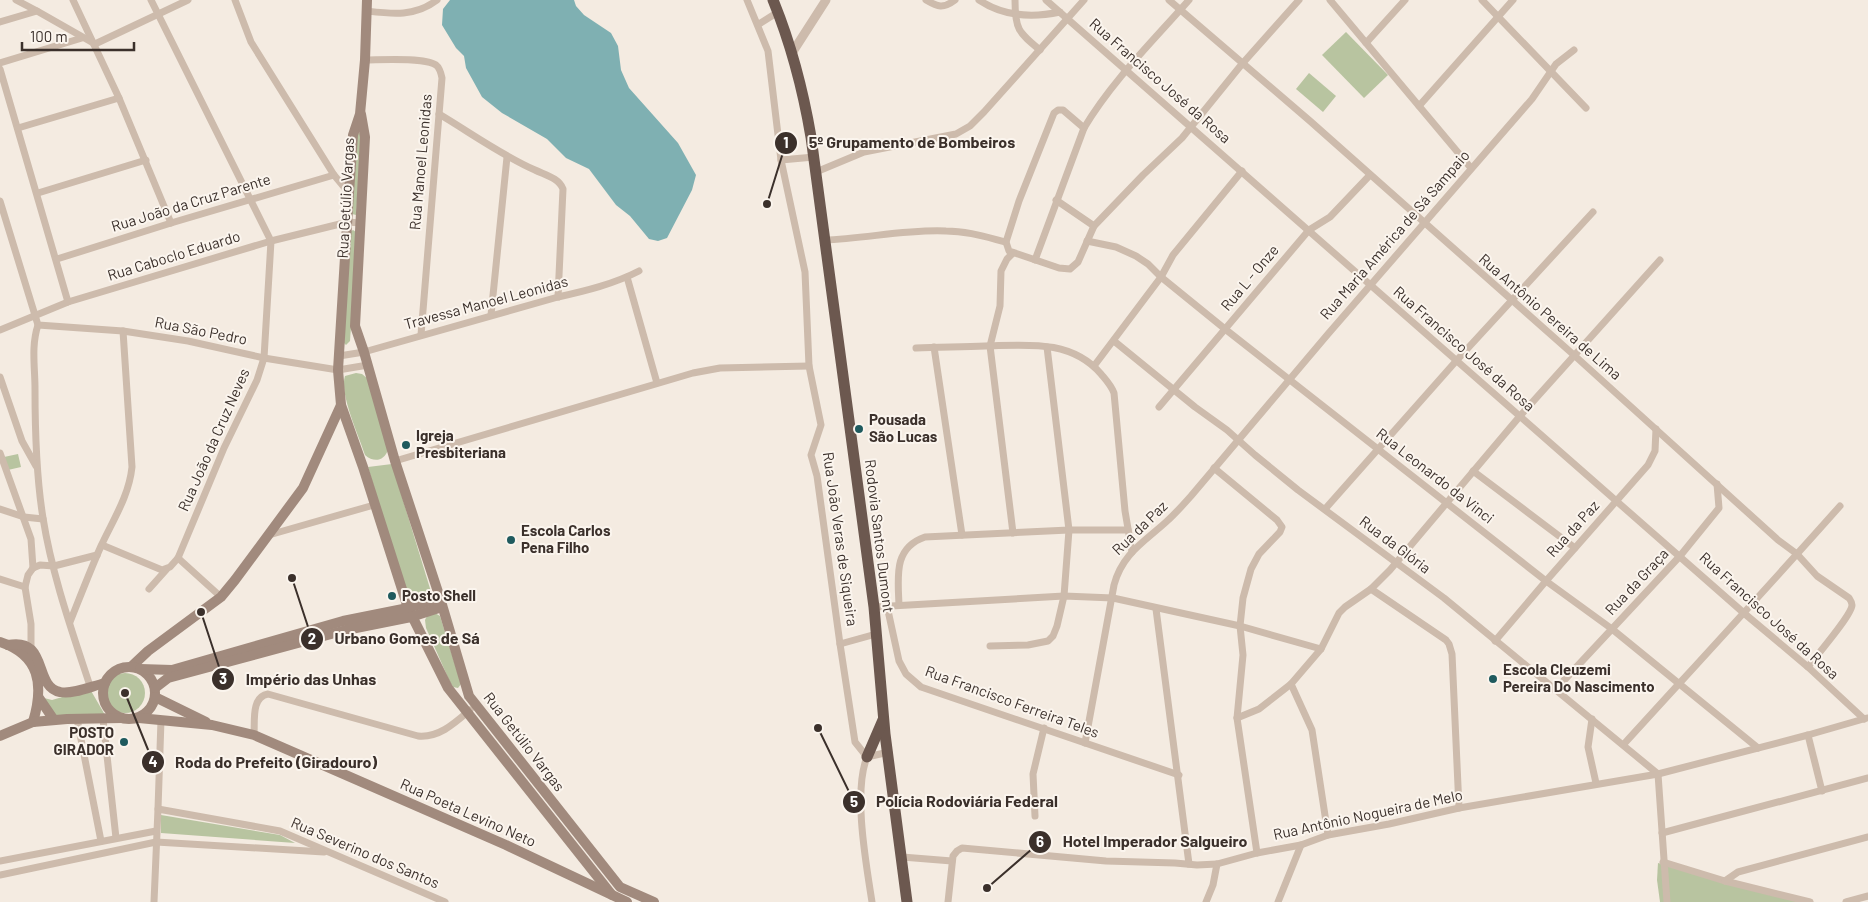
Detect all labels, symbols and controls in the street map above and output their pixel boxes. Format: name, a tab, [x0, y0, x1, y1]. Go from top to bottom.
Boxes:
street label: Rua Francisco José da Rosa	[1086, 14, 1235, 146]
scale bar	[22, 20, 135, 52]
text: 100 m	[30, 27, 68, 45]
street label: Rua Manoel Leonidas	[405, 93, 435, 231]
callout: 5º Grupamento de Bombeiros	[774, 127, 1025, 158]
text: 5º Grupamento de Bombeiros	[809, 132, 1015, 151]
text: 1	[783, 133, 789, 151]
street label: Rua Getúlio Vargas	[333, 137, 357, 259]
street label: Rua Maria América de Sá Sampaio	[1316, 146, 1473, 323]
street label: Rua João da Cruz Parente	[109, 169, 273, 235]
street label: Rua Caboclo Eduardo	[105, 226, 242, 284]
street label: Rua L - Onze	[1216, 241, 1282, 314]
street label: Rua Antônio Pereira de Lima	[1476, 249, 1626, 383]
street label: Travessa Manoel Leonidas	[402, 271, 570, 333]
street label: Rua Francisco José da Rosa	[1390, 282, 1539, 414]
street label: Rua São Pedro	[153, 312, 249, 348]
street label: Rua João da Cruz Neves	[173, 365, 253, 514]
place label: Pousada São Lucas	[869, 410, 938, 445]
marker: Pousada São Lucas	[853, 423, 865, 435]
street label: Rua Leonardo da Vinci	[1373, 424, 1498, 527]
place label: Igreja Presbiteriana	[416, 426, 506, 461]
marker: Igreja Presbiteriana	[400, 439, 412, 451]
street label: Rua João Veras de Siqueira	[820, 451, 862, 627]
street label: Rodovia Santos Dumont	[862, 458, 898, 614]
street label: Rua da Paz	[1108, 496, 1171, 558]
street label: Rua da Paz	[1542, 496, 1603, 560]
street label: Rua da Glória	[1356, 512, 1435, 577]
place label: Escola Carlos Pena Filho	[521, 521, 611, 556]
marker: Escola Carlos Pena Filho	[505, 534, 517, 546]
street label: Rua da Graça	[1601, 544, 1672, 618]
street label: Rua Francisco José da Rosa	[1696, 548, 1843, 683]
place label: Posto Shell	[402, 586, 476, 604]
marker: Posto Shell	[386, 590, 398, 602]
callout: Urbano Gomes de Sá	[300, 623, 490, 654]
text: Urbano Gomes de Sá	[334, 628, 480, 647]
text: 2	[308, 629, 316, 647]
place label: Escola Cleuzemi Pereira Do Nascimento	[1503, 660, 1655, 695]
street label: Rua Francisco Ferreira Teles	[923, 661, 1102, 741]
callout: Império das Unhas	[211, 664, 386, 695]
text: 3	[219, 669, 227, 687]
text: Império das Unhas	[246, 669, 376, 688]
marker: Escola Cleuzemi Pereira Do Nascimento	[1487, 673, 1499, 685]
street label: Rua Getúlio Vargas	[480, 688, 569, 795]
place label: POSTO GIRADOR	[54, 723, 114, 758]
marker: POSTO GIRADOR	[118, 736, 130, 748]
callout: Roda do Prefeito (Giradouro)	[140, 746, 387, 777]
text: 4	[148, 752, 158, 770]
text: Roda do Prefeito (Giradouro)	[175, 752, 377, 771]
street label: Rua Poeta Levino Neto	[398, 774, 539, 850]
street label: Rua Antônio Nogueira de Melo	[1271, 785, 1464, 843]
callout: Polícia Rodoviária Federal	[841, 786, 1068, 817]
text: Polícia Rodoviária Federal	[876, 791, 1058, 810]
text: 5	[850, 792, 858, 810]
street label: Rua Severino dos Santos	[288, 813, 442, 892]
callout: Hotel Imperador Salgueiro	[1028, 826, 1257, 857]
text: Hotel Imperador Salgueiro	[1063, 831, 1247, 850]
text: 6	[1036, 832, 1044, 850]

